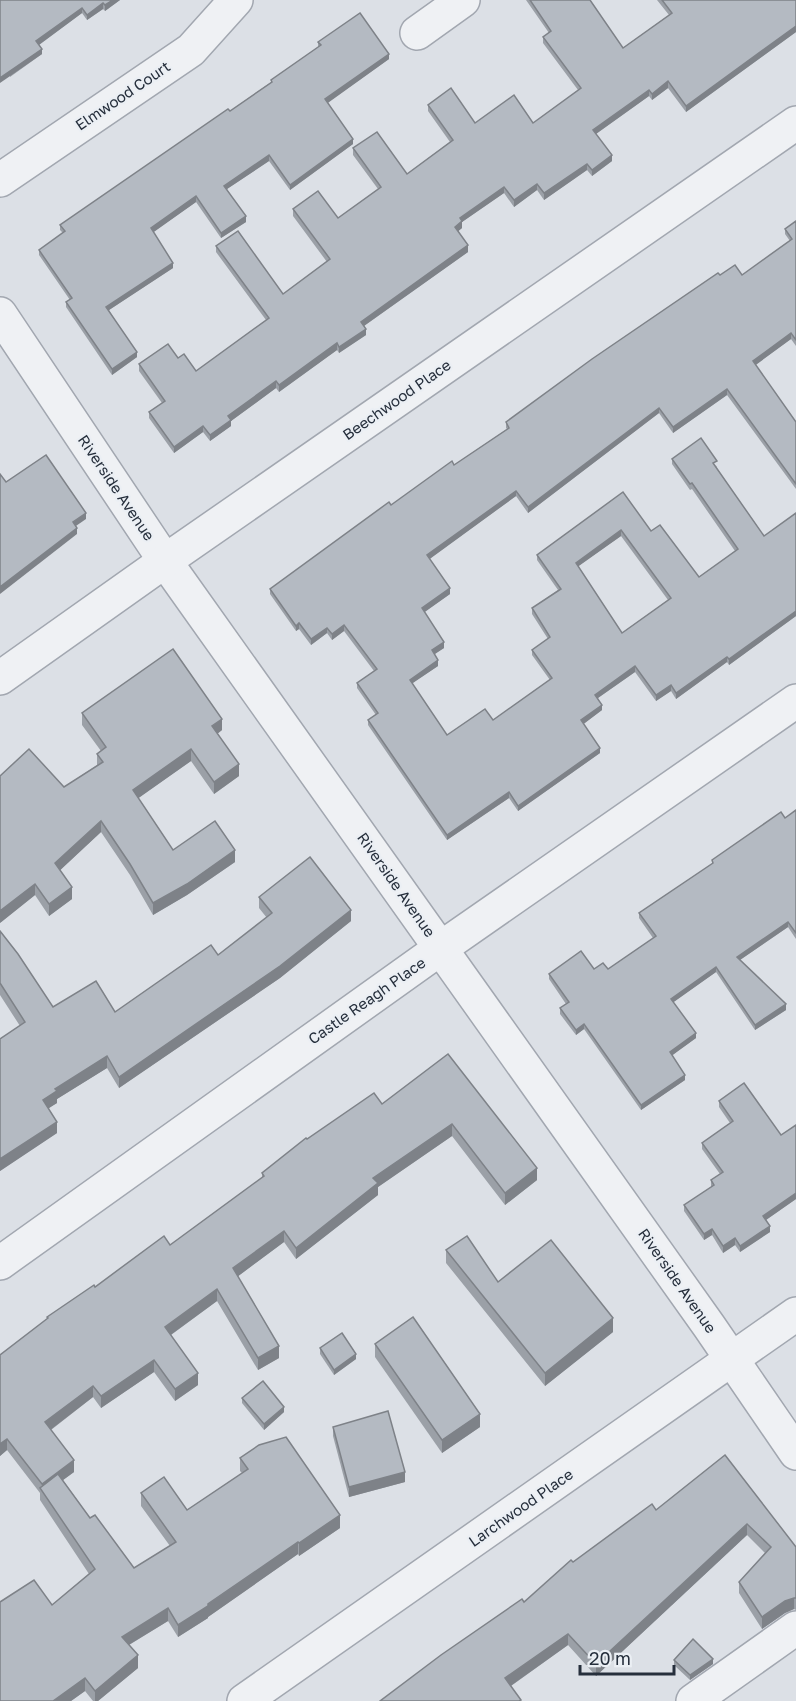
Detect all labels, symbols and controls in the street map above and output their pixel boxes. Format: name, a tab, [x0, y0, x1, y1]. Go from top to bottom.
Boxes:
street label: Elmwood Court	[72, 57, 173, 134]
street label: Beechwood Place	[339, 355, 454, 443]
street label: Riverside Avenue	[75, 431, 159, 544]
street label: Riverside Avenue	[354, 829, 440, 940]
street label: Castle Reagh Place	[304, 953, 429, 1047]
street label: Riverside Avenue	[635, 1225, 721, 1336]
street label: Larchwood Place	[465, 1464, 576, 1550]
scale bar	[580, 1638, 674, 1676]
text: 20 m	[589, 1647, 631, 1669]

